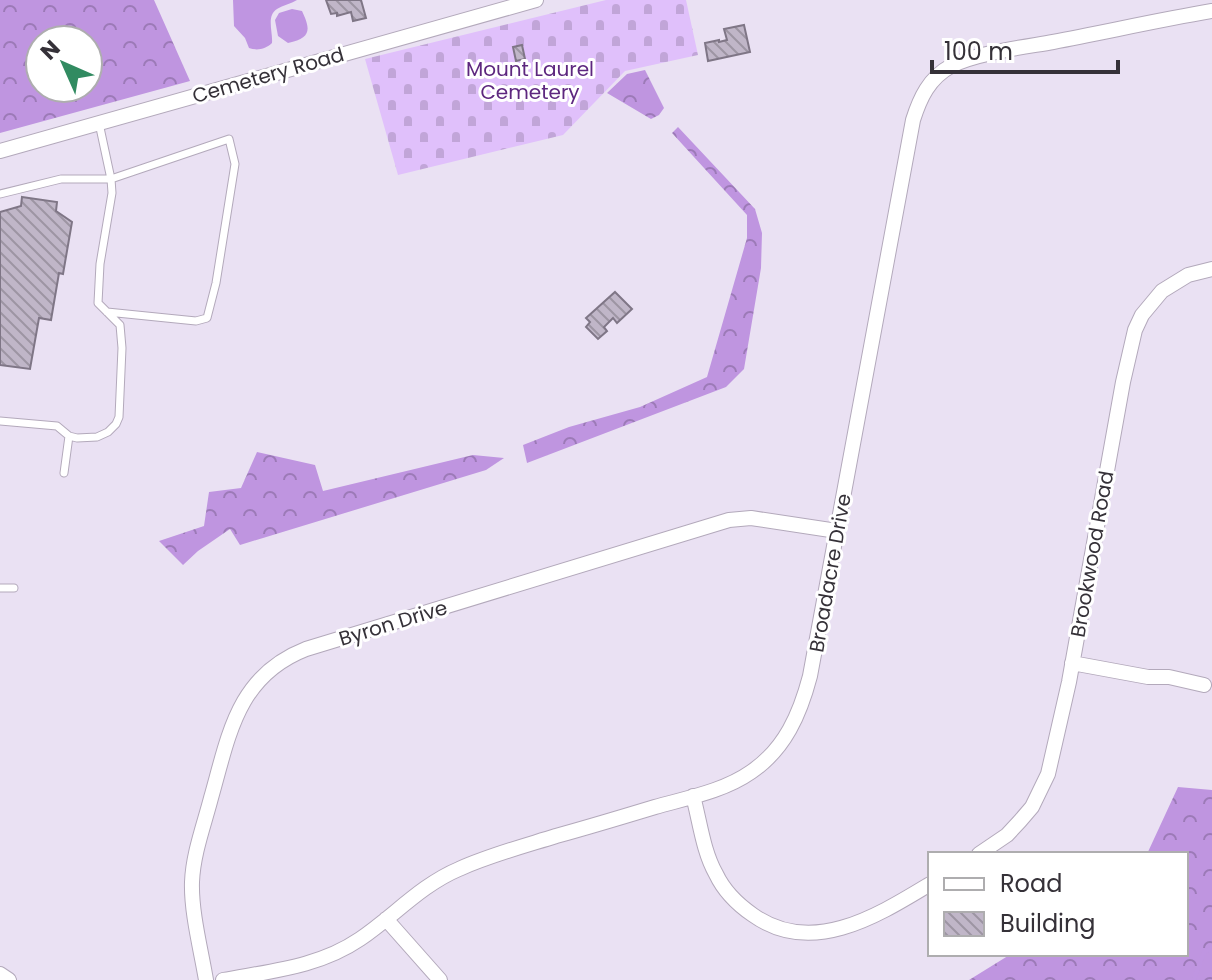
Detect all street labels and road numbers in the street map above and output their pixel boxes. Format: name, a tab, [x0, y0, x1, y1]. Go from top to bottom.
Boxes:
street label: Cemetery Road	[189, 40, 347, 110]
street label: Brookwood Road	[1064, 469, 1120, 639]
street label: Broadacre Drive	[802, 492, 858, 654]
street label: Byron Drive	[335, 593, 451, 653]

